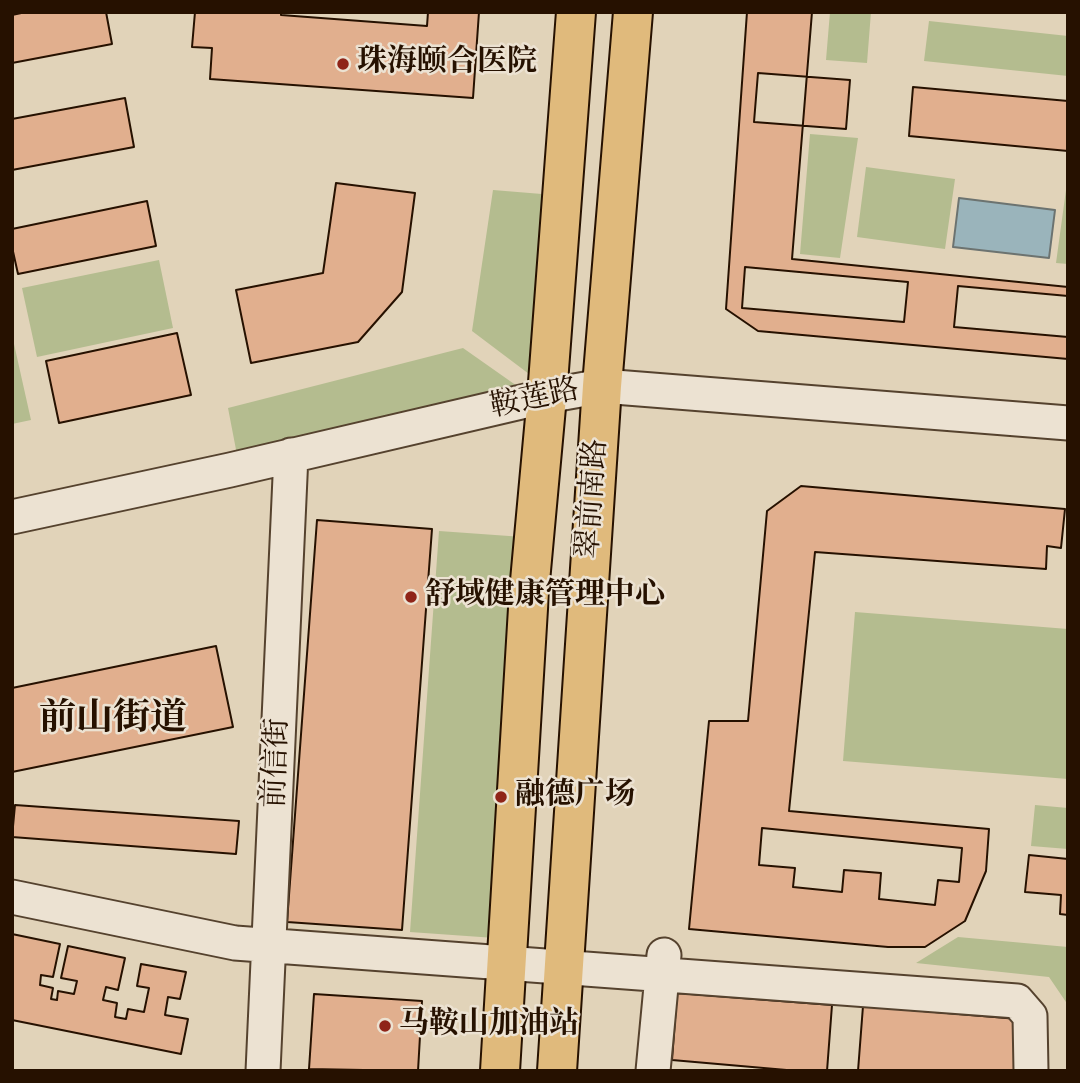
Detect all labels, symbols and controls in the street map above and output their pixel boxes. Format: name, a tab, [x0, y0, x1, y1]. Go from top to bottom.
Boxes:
place label: 珠海颐合医院	[357, 46, 537, 82]
marker: 珠海颐合医院	[335, 56, 351, 72]
street label: 鞍莲路	[487, 373, 583, 427]
street label: 翠前南路	[572, 438, 616, 560]
place label: 舒域健康管理中心	[425, 579, 665, 615]
marker: 舒域健康管理中心	[403, 589, 419, 605]
district label: 前山街道	[39, 699, 187, 743]
street label: 前信街	[258, 717, 298, 809]
place label: 融德广场	[515, 779, 635, 815]
marker: 融德广场	[493, 789, 509, 805]
place label: 马鞍山加油站	[399, 1008, 579, 1044]
marker: 马鞍山加油站	[377, 1018, 393, 1034]

